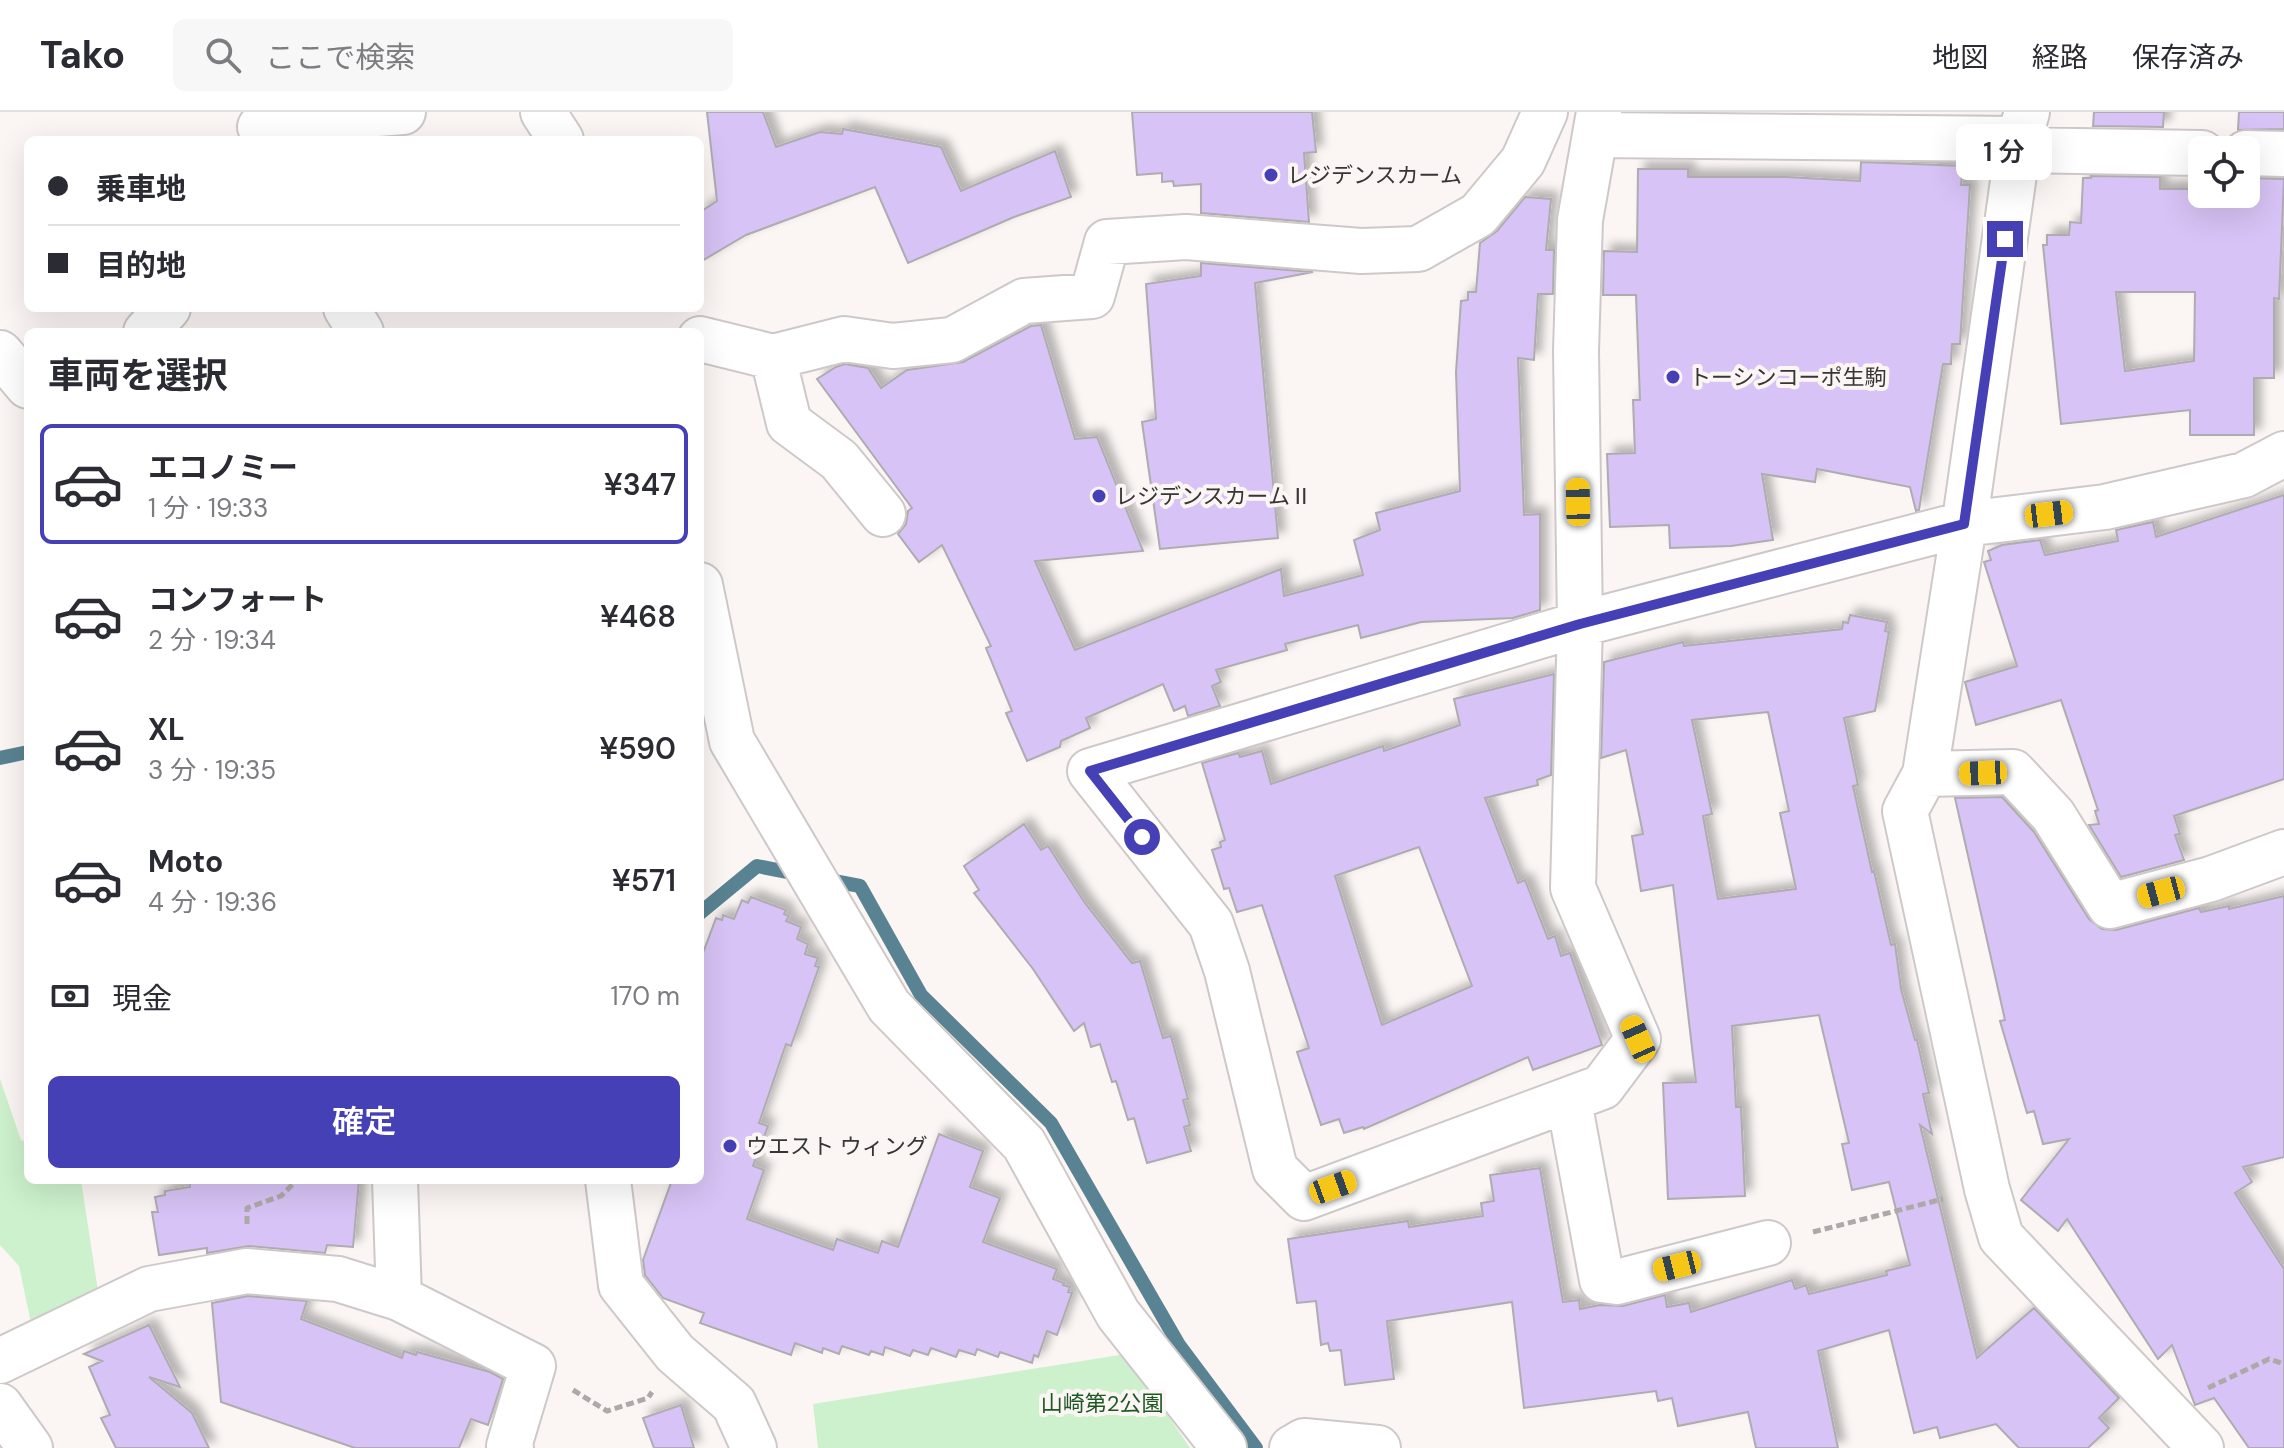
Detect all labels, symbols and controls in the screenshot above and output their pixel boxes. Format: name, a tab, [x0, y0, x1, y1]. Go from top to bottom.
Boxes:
search box	[173, 19, 733, 91]
text: Tako	[40, 30, 125, 80]
icon: search	[201, 33, 245, 77]
text: ここで検索	[265, 38, 415, 77]
text: 地図	[1932, 39, 1988, 76]
text: 経路	[2032, 39, 2088, 76]
text: 保存済み	[2132, 39, 2244, 76]
callout: 1 分	[1957, 123, 2053, 179]
text: 1 分	[1983, 135, 2025, 169]
map controls	[2188, 136, 2260, 208]
button: locate	[2188, 136, 2260, 208]
place label: レジデンスカーム	[1287, 161, 1462, 190]
marker: レジデンスカーム	[1262, 166, 1280, 184]
text: 乗車地	[96, 169, 186, 208]
route end	[1987, 221, 2023, 257]
text: 目的地	[96, 246, 186, 285]
text: 車両を選択	[48, 352, 228, 399]
place label: トーシンコーポ生駒	[1689, 363, 1887, 392]
marker: トーシンコーポ生駒	[1664, 368, 1682, 386]
icon: car	[52, 448, 124, 520]
text: エコノミー	[148, 448, 298, 487]
text: ¥347	[604, 465, 676, 504]
car	[1566, 478, 1590, 526]
place label: レジデンスカームⅡ	[1115, 482, 1312, 511]
marker: レジデンスカームⅡ	[1090, 487, 1108, 505]
text: 1 分 · 19:33	[148, 491, 268, 525]
car	[2024, 499, 2074, 529]
icon: car	[52, 580, 124, 652]
text: コンフォート	[148, 580, 327, 619]
text: ¥468	[600, 597, 676, 636]
text: 2 分 · 19:34	[148, 623, 276, 657]
text: XL	[148, 710, 185, 749]
icon: car	[52, 712, 124, 784]
text: ¥590	[599, 729, 676, 768]
text: 3 分 · 19:35	[148, 753, 276, 787]
car	[1959, 760, 2007, 786]
route start	[1124, 819, 1160, 855]
text: Moto	[148, 842, 223, 881]
icon: car	[52, 844, 124, 916]
text: ¥571	[612, 861, 676, 900]
car	[2135, 874, 2187, 910]
text: 4 分 · 19:36	[148, 885, 277, 919]
icon: cash	[48, 974, 92, 1018]
text: 現金	[112, 979, 172, 1018]
text: 170 m	[611, 979, 680, 1013]
car	[1617, 1012, 1659, 1066]
button: 確定	[48, 1076, 680, 1168]
place label: ウエスト ウィング	[746, 1132, 928, 1161]
marker: ウエスト ウィング	[721, 1137, 739, 1155]
car	[1306, 1168, 1360, 1206]
car	[1651, 1249, 1703, 1283]
park label: 山崎第2公園	[1041, 1389, 1163, 1418]

